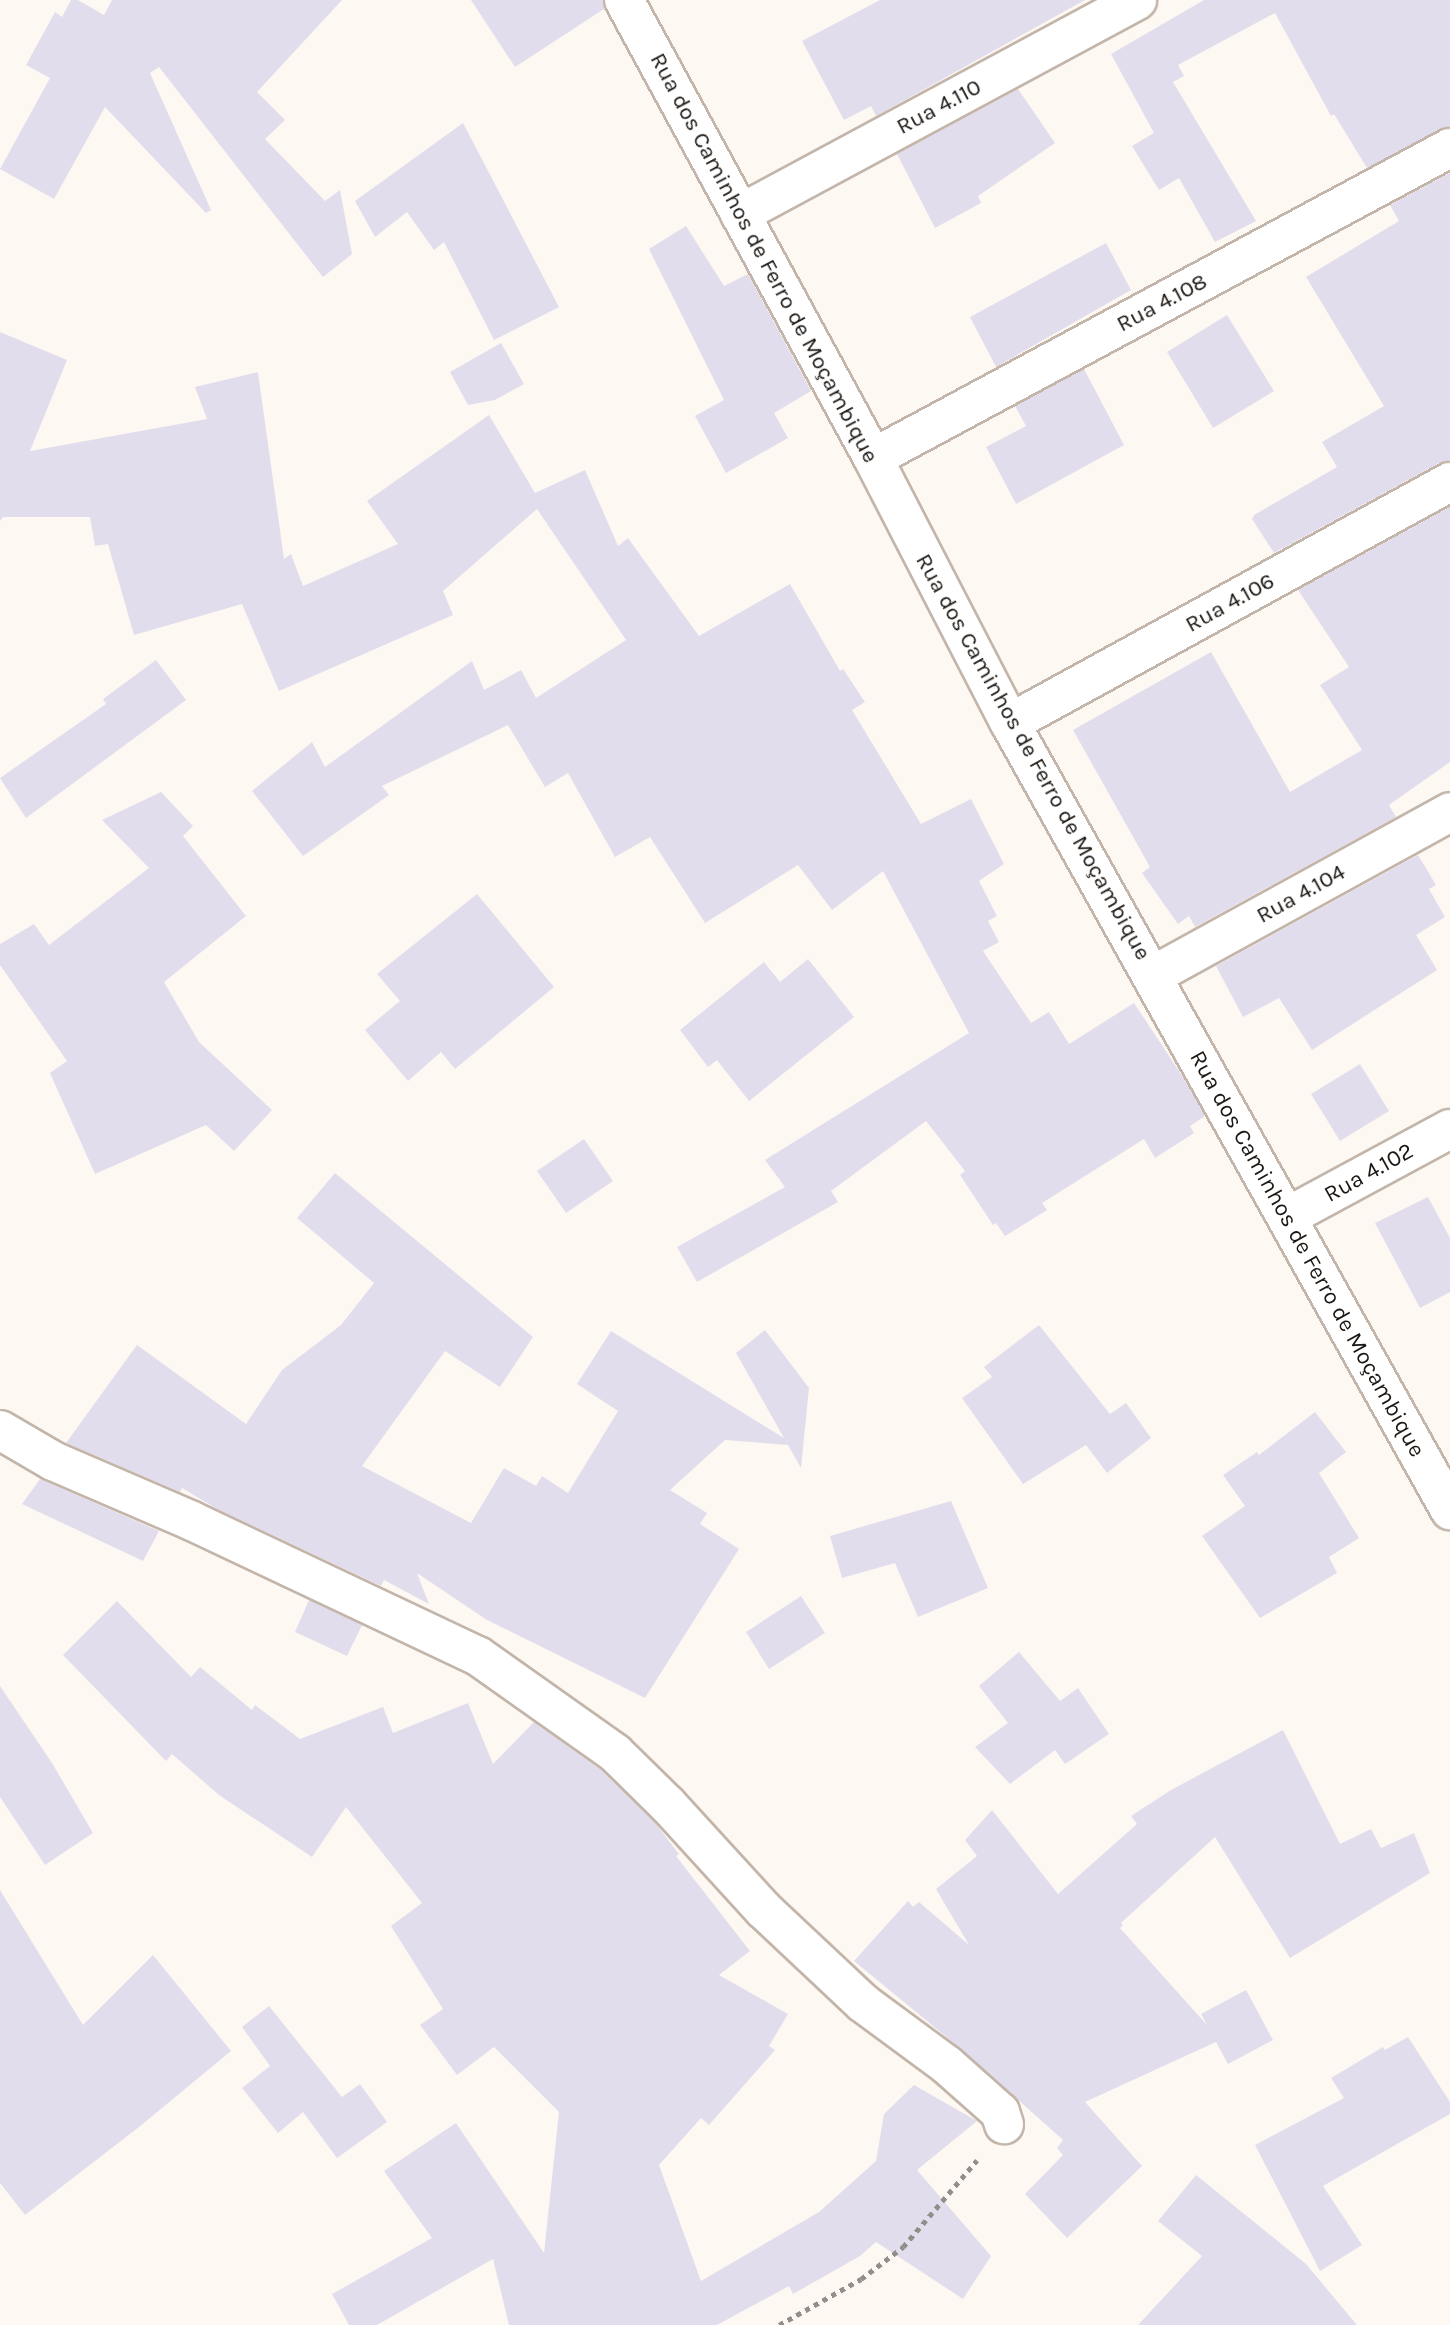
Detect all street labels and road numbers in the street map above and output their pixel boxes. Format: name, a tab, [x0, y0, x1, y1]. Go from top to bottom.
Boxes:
street label: Rua dos Caminhos de Ferro de Moçambique	[644, 48, 884, 468]
street label: Rua 4.110	[892, 73, 986, 141]
street label: Rua 4.108	[1112, 268, 1212, 338]
street label: Rua dos Caminhos de Ferro de Moçambique	[909, 549, 1157, 965]
street label: Rua 4.106	[1181, 567, 1279, 639]
street label: Rua 4.104	[1252, 858, 1350, 930]
street label: Rua dos Caminhos de Ferro de Moçambique	[1183, 1046, 1431, 1462]
street label: Rua 4.102	[1320, 1137, 1418, 1209]

